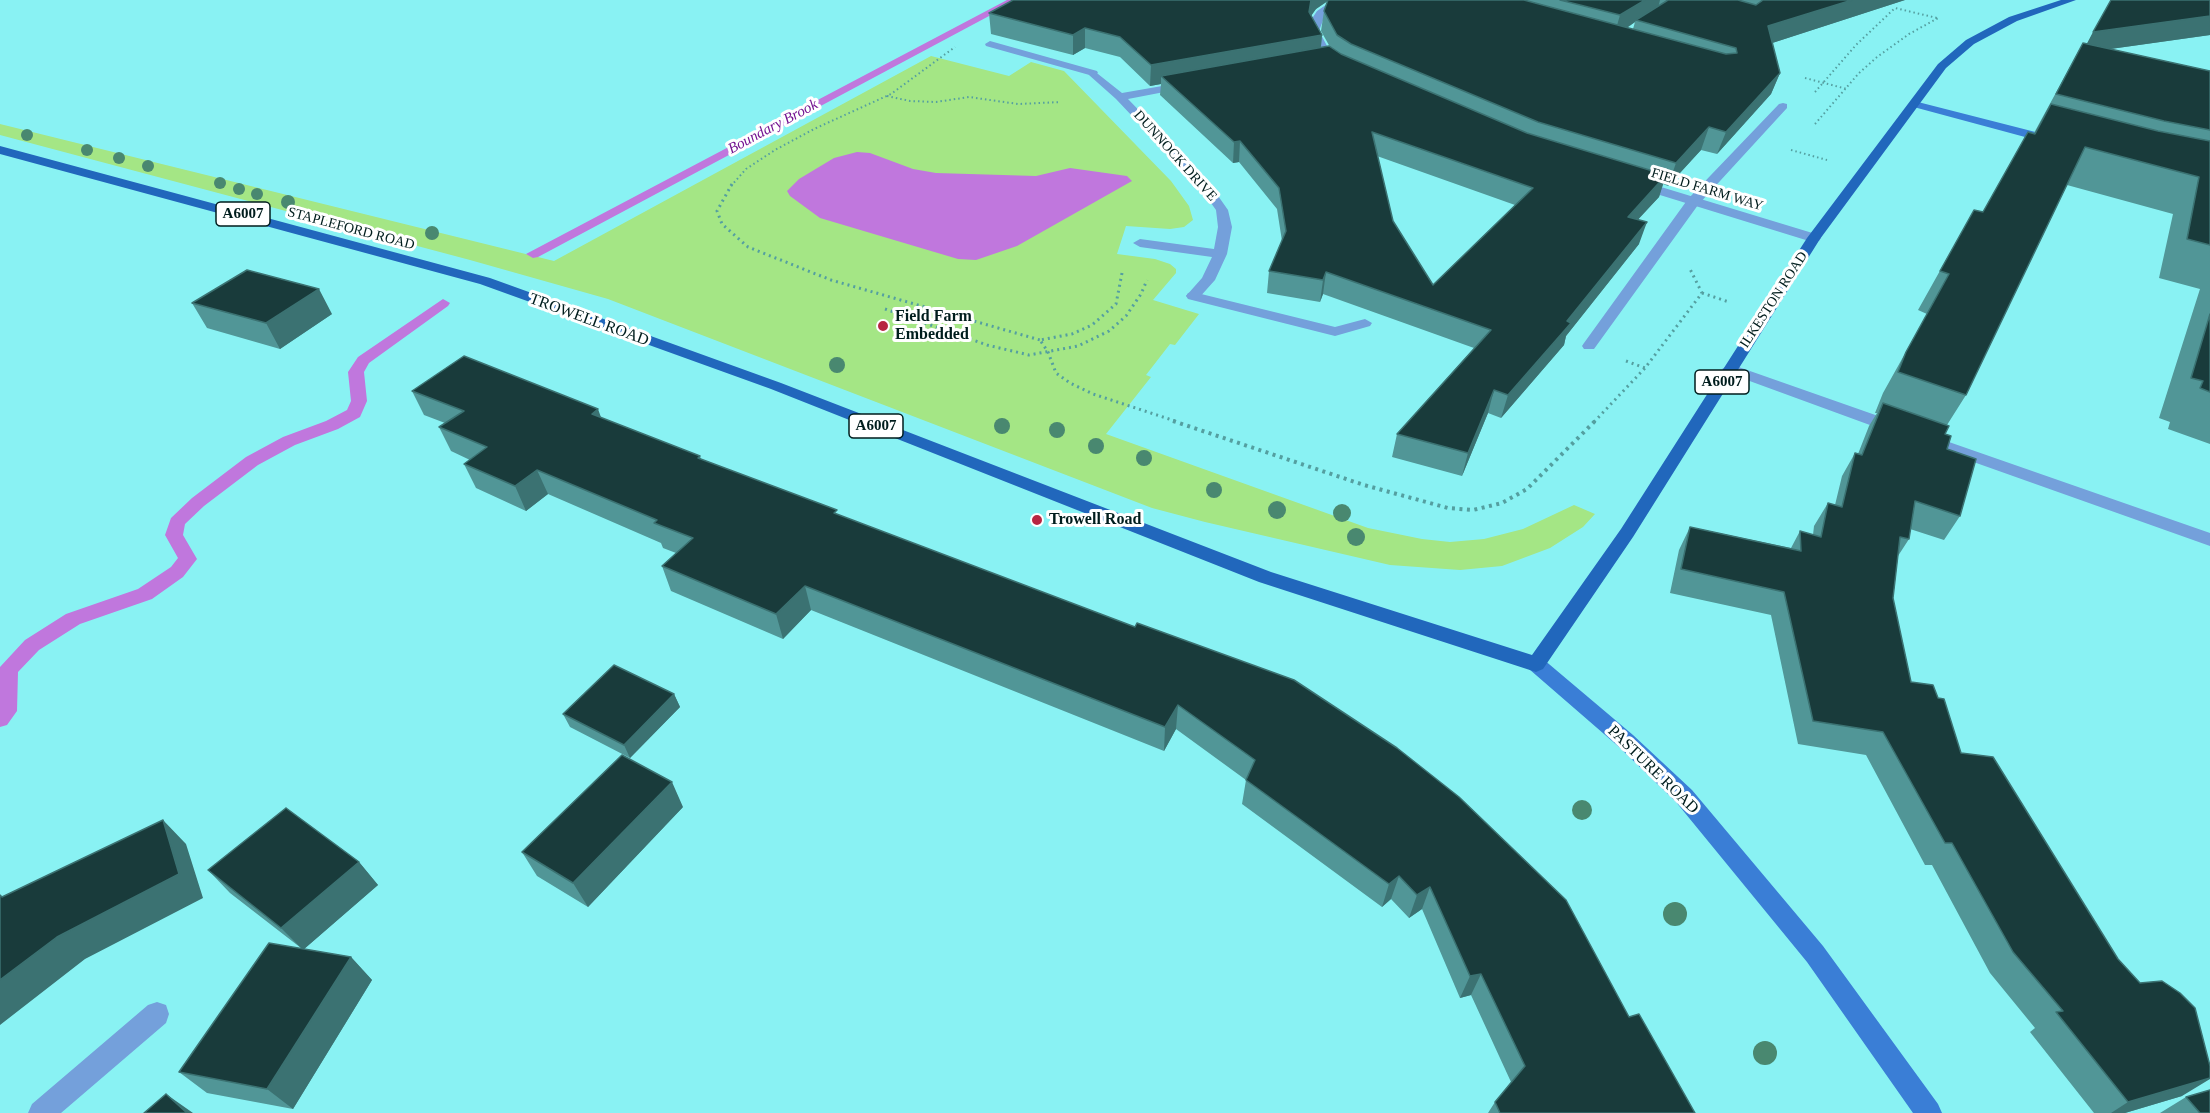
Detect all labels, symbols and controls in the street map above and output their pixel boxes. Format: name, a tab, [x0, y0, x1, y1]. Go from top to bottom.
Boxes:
water label: Boundary Brook	[725, 96, 821, 158]
street label: DUNNOCK DRIVE	[1130, 107, 1220, 205]
street label: FIELD FARM WAY	[1649, 165, 1765, 215]
road number: A6007	[216, 202, 270, 226]
street label: STAPLEFORD ROAD	[286, 204, 416, 254]
street label: ILKESTON ROAD	[1737, 249, 1811, 351]
street label: TROWELL ROAD	[527, 289, 651, 351]
place label: Field Farm Embedded	[895, 307, 972, 345]
marker: Field Farm Embedded	[876, 319, 890, 333]
road number: A6007	[1695, 370, 1749, 394]
road number: A6007	[849, 414, 903, 438]
place label: Trowell Road	[1049, 510, 1141, 530]
marker: Trowell Road	[1030, 513, 1044, 527]
street label: PASTURE ROAD	[1604, 722, 1702, 818]

